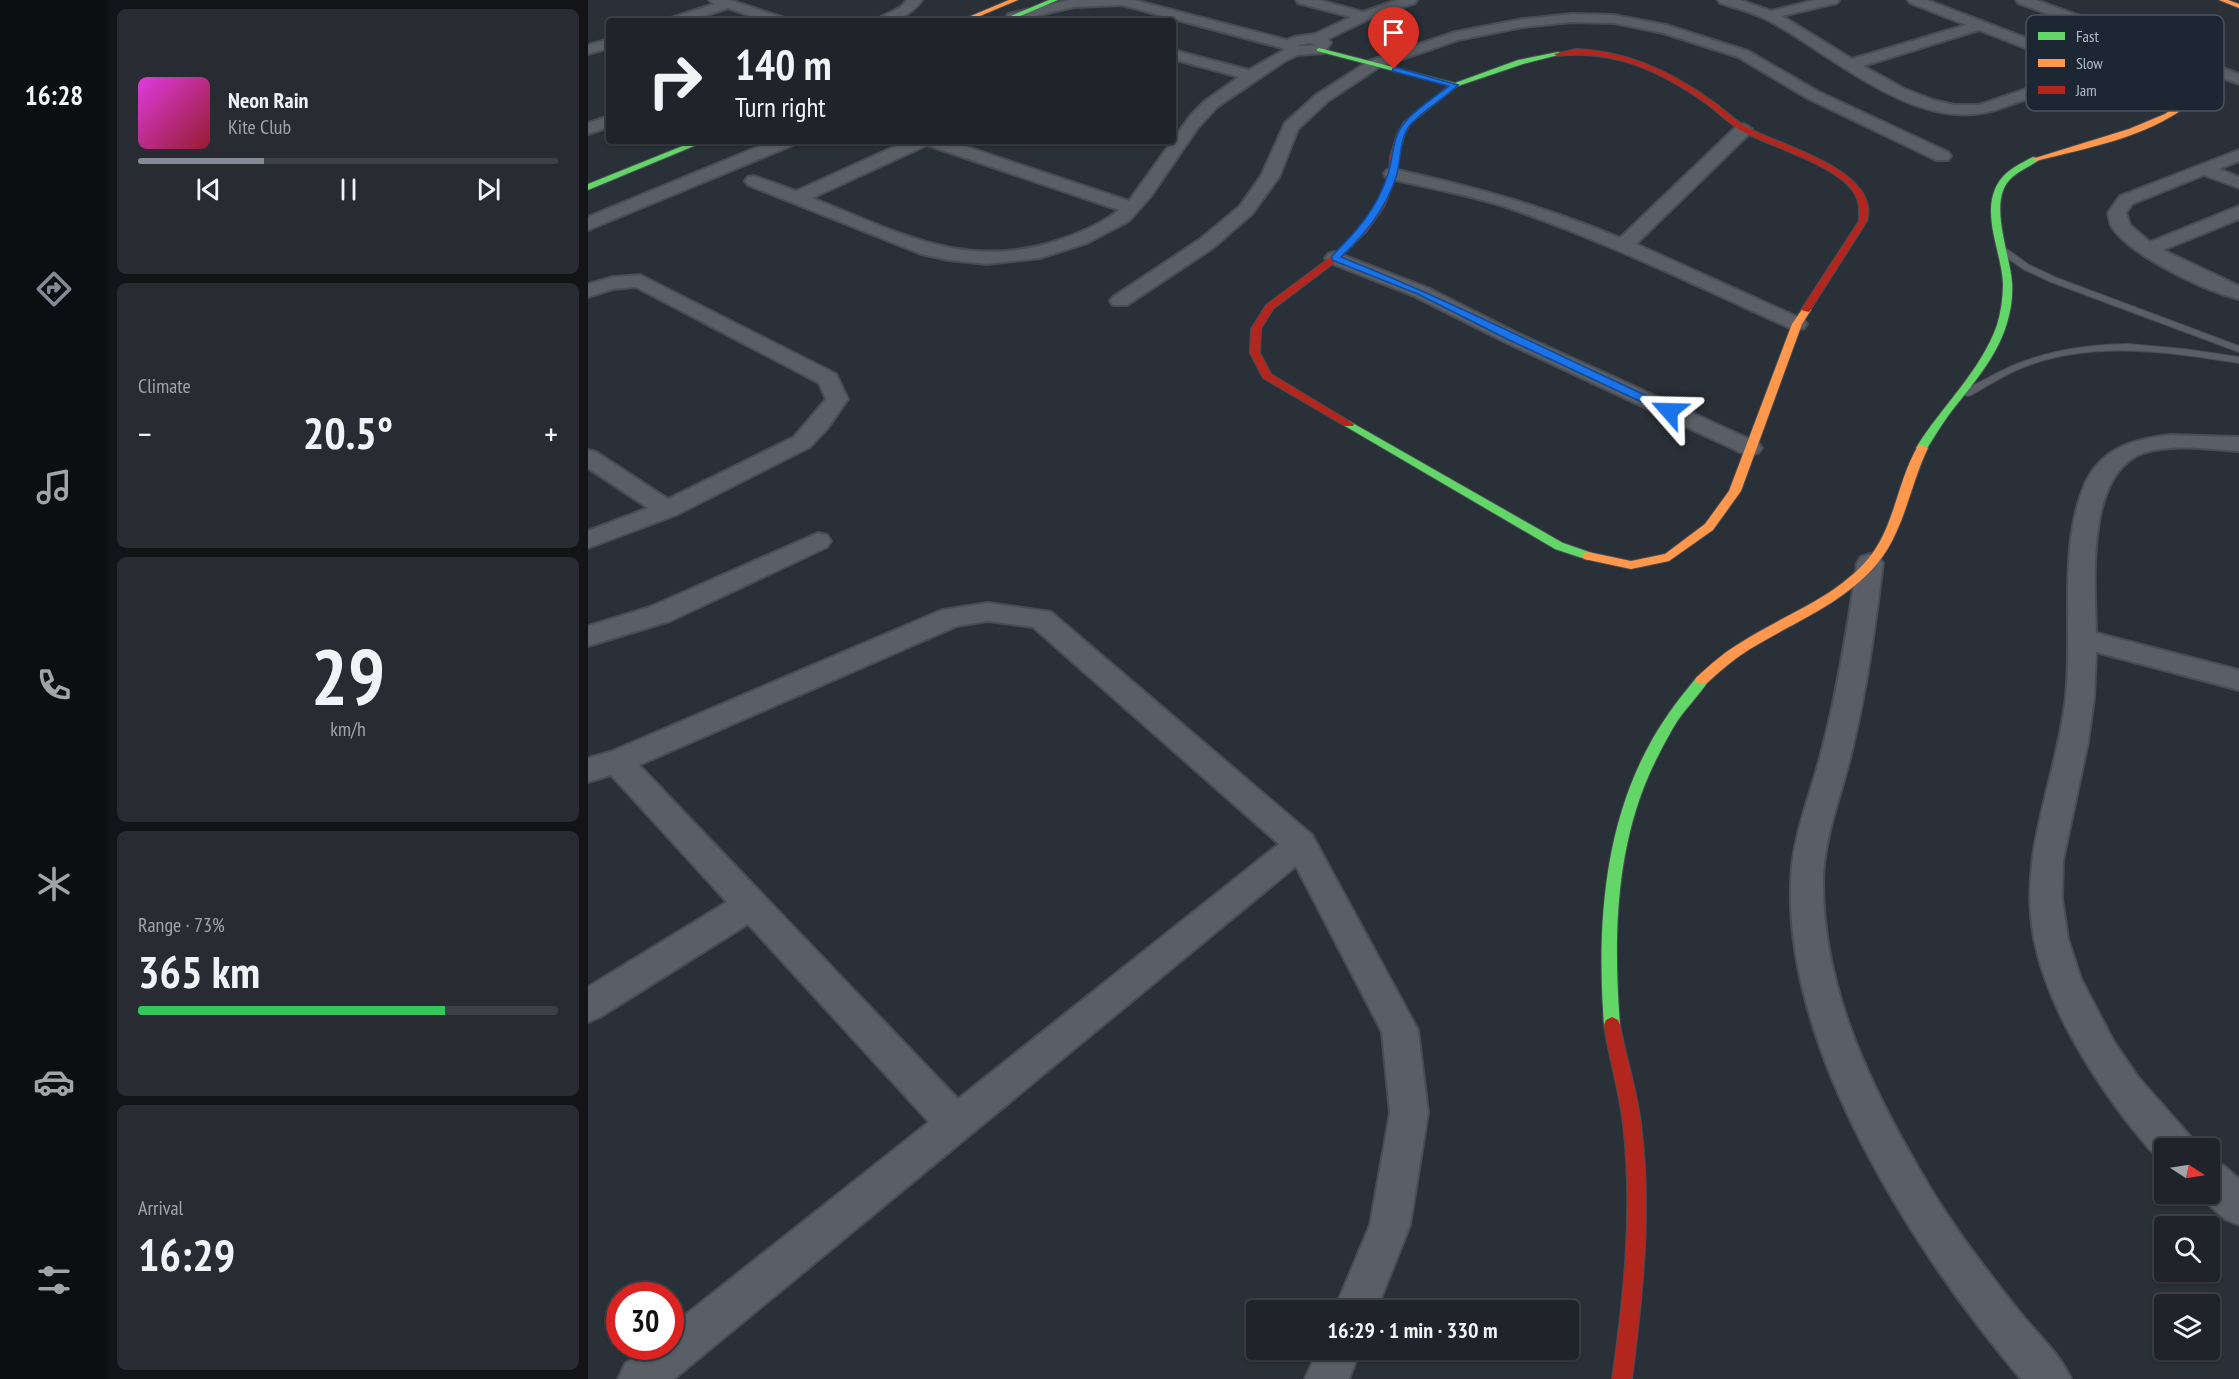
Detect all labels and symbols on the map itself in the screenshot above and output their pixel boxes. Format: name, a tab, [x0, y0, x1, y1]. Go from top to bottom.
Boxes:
pin	[1368, 7, 1419, 69]
legend	[2026, 15, 2224, 111]
text: Fast	[2076, 26, 2099, 46]
text: Slow	[2076, 53, 2103, 73]
text: Jam	[2075, 80, 2097, 100]
position arrow	[1637, 379, 1701, 443]
north arrow	[2154, 1138, 2220, 1204]
speed limit sign: 30	[606, 1282, 684, 1360]

